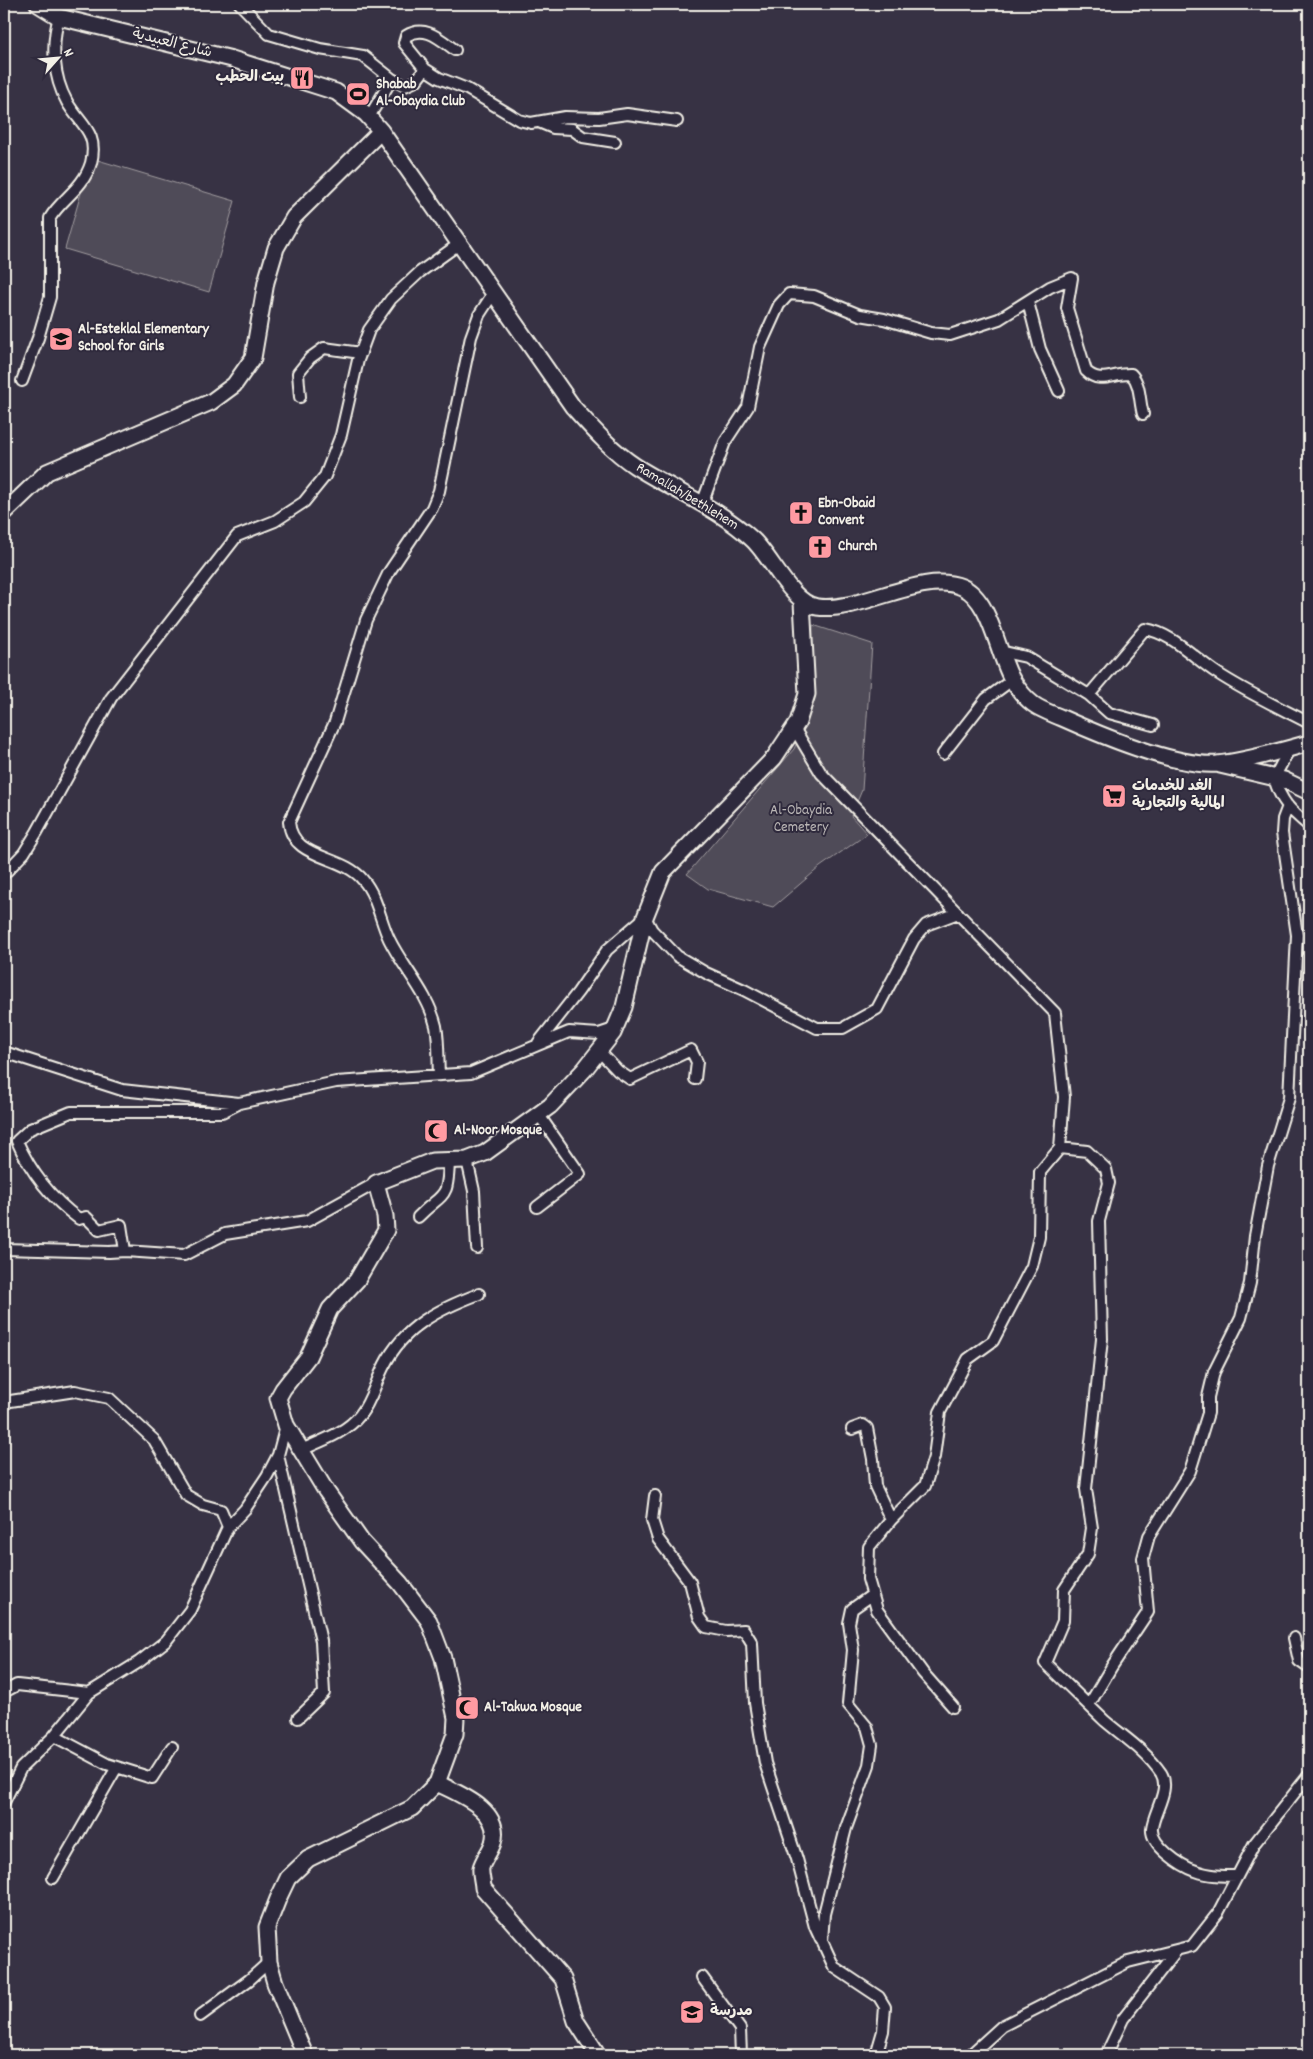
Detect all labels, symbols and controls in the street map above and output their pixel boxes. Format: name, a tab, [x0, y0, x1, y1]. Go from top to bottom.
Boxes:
street label: شارع العبيدية	[130, 23, 214, 65]
north arrow	[32, 32, 82, 82]
text: N	[57, 45, 78, 61]
restaurant icon: بيت الحطب	[289, 65, 315, 91]
place label: بيت الحطب	[216, 67, 284, 89]
place label: Shabab Al-Obaydia Club	[376, 74, 466, 113]
sports icon: Shabab Al-Obaydia Club	[345, 81, 371, 107]
place label: Al-Esteklal Elementary School for Girls	[78, 319, 210, 358]
school or university icon: Al-Esteklal Elementary School for Girls	[48, 326, 74, 352]
street label: Ramallah/bethlehem	[631, 458, 743, 536]
place label: Ebn-Obaid Convent	[818, 493, 875, 532]
church icon: Ebn-Obaid Convent	[788, 500, 814, 526]
church icon: Church	[807, 534, 833, 560]
place label: Church	[838, 536, 877, 558]
place label: الغد للخدمات المالية والتجارية	[1132, 776, 1225, 815]
supermarket icon: الغد للخدمات المالية والتجارية	[1101, 783, 1127, 809]
park label: Al-Obaydia Cemetery	[770, 800, 833, 839]
mosque icon: Al-Noor Mosque	[423, 1118, 449, 1144]
place label: Al-Noor Mosque	[454, 1120, 543, 1142]
mosque icon: Al-Takwa Mosque	[454, 1695, 480, 1721]
place label: Al-Takwa Mosque	[484, 1697, 582, 1719]
school or university icon: مدرسة	[679, 1999, 705, 2025]
place label: مدرسة	[710, 2001, 753, 2023]

